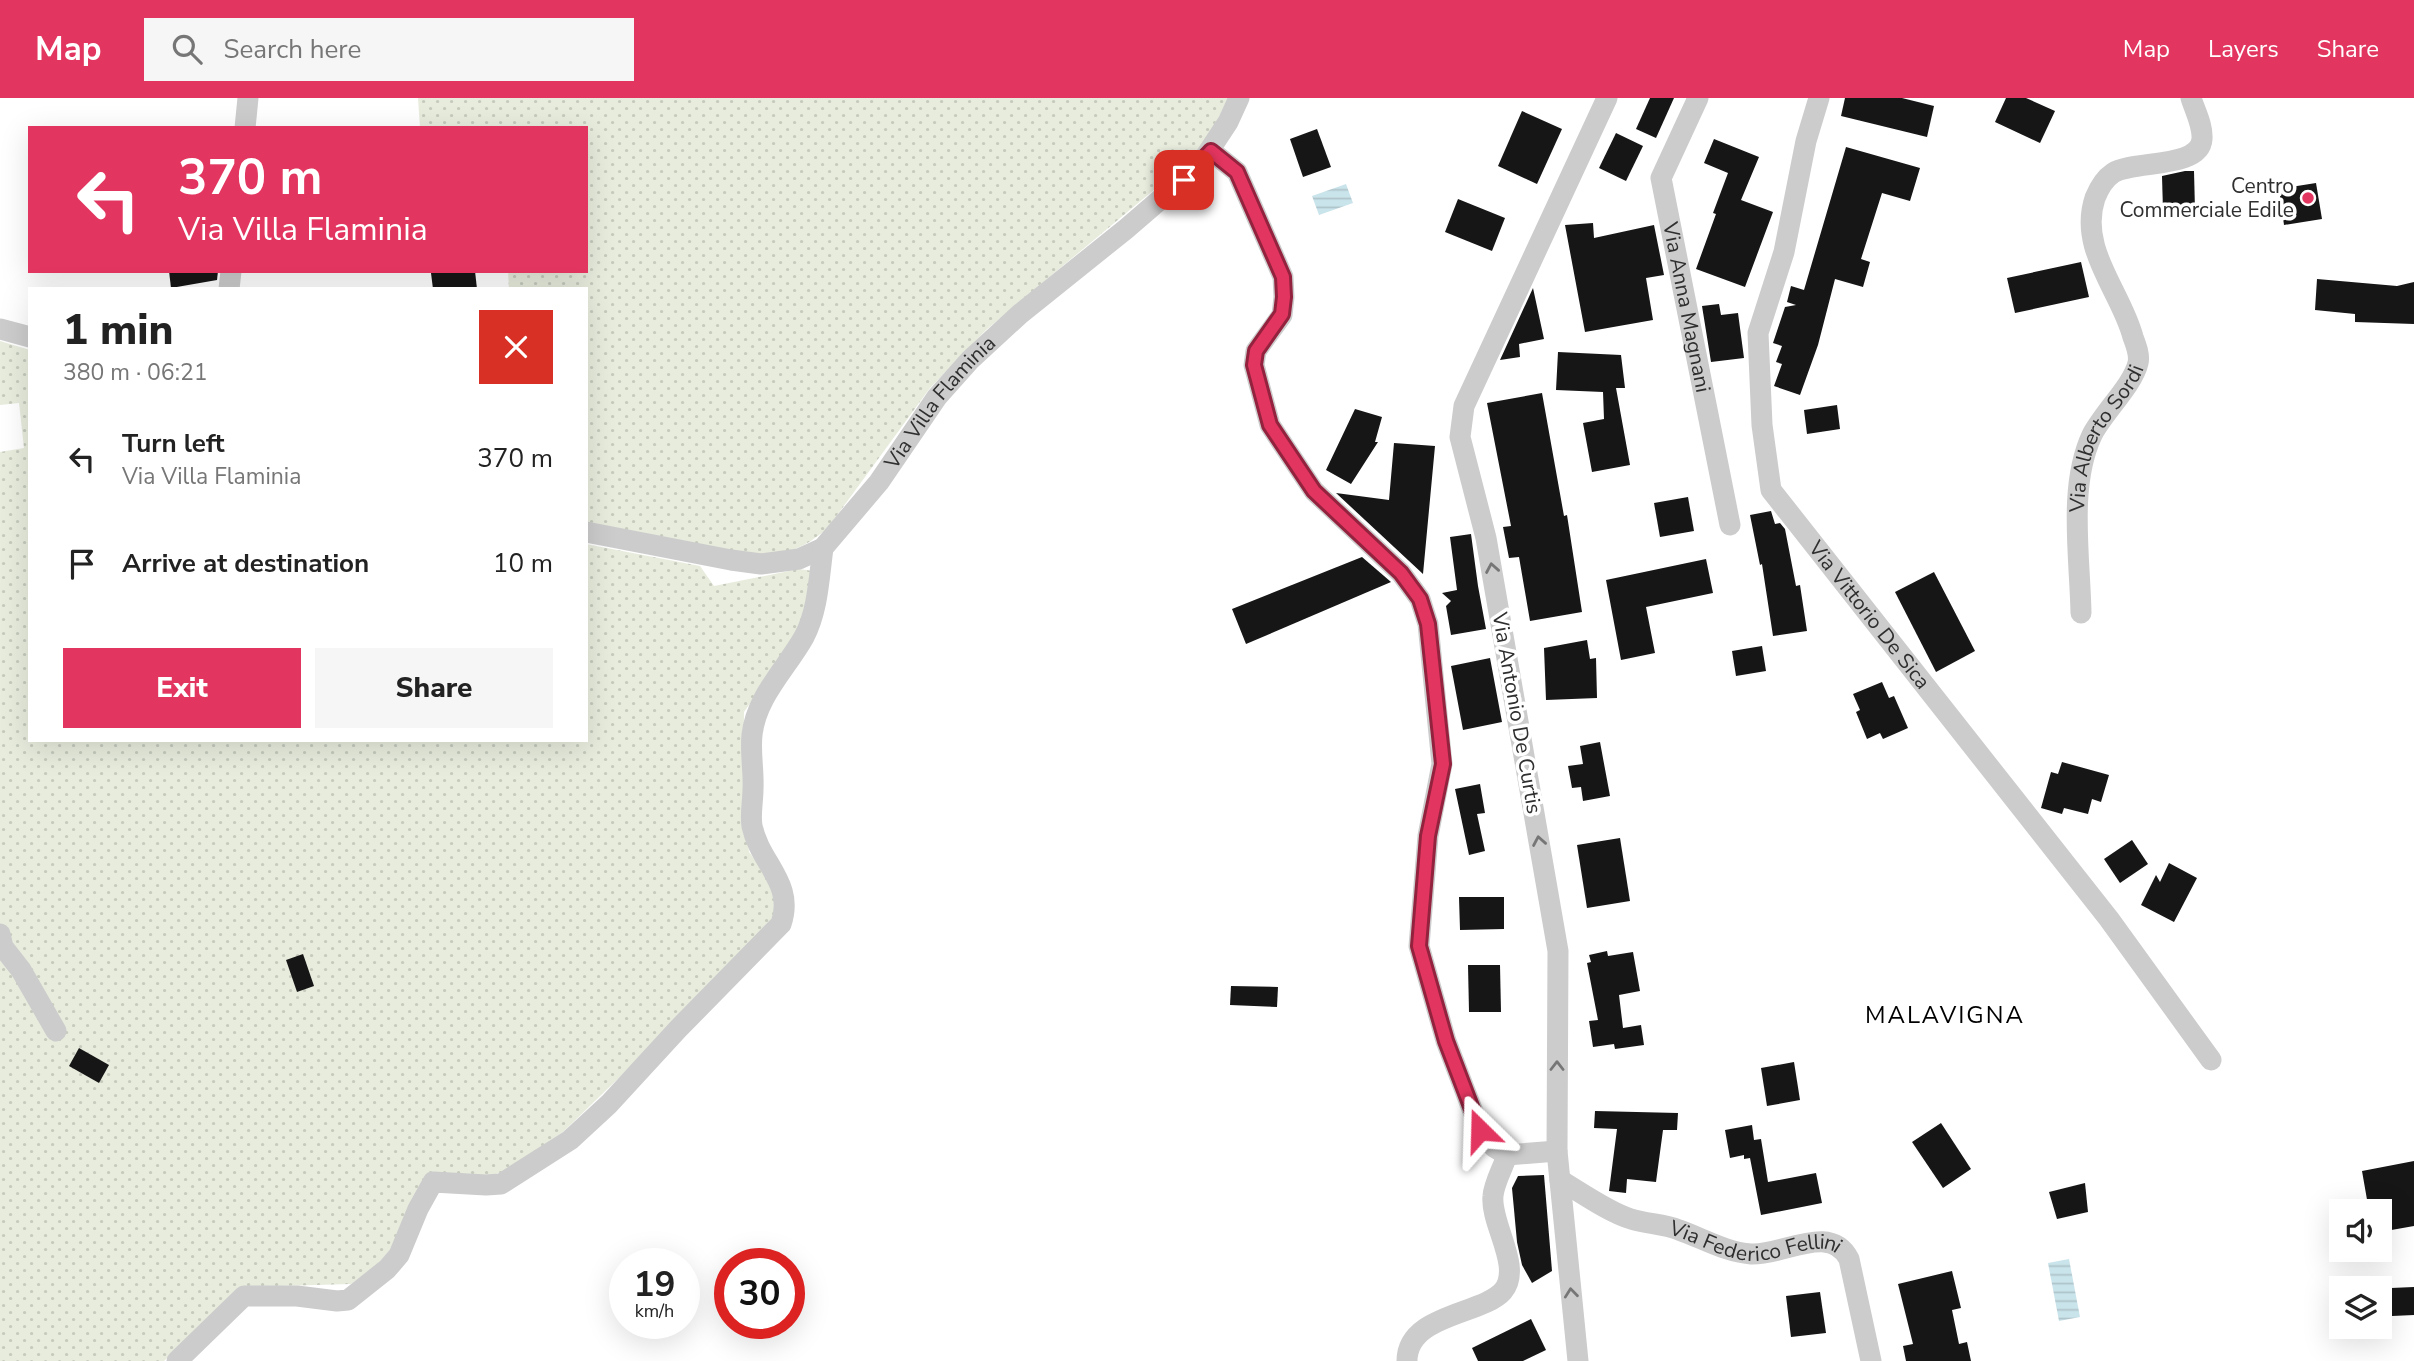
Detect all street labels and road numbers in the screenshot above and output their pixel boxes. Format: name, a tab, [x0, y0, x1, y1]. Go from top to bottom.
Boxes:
street label: Via Anna Magnani	[1656, 219, 1717, 395]
street label: Via Villa Flaminia	[877, 329, 1002, 475]
street label: Via Alberto Sordi	[2063, 361, 2151, 514]
street label: Via Vittorio De Sica	[1802, 534, 1937, 695]
street label: Via Antonio De Curtis	[1485, 609, 1549, 816]
street label: Via Federico Fellini	[1665, 1213, 1848, 1268]

